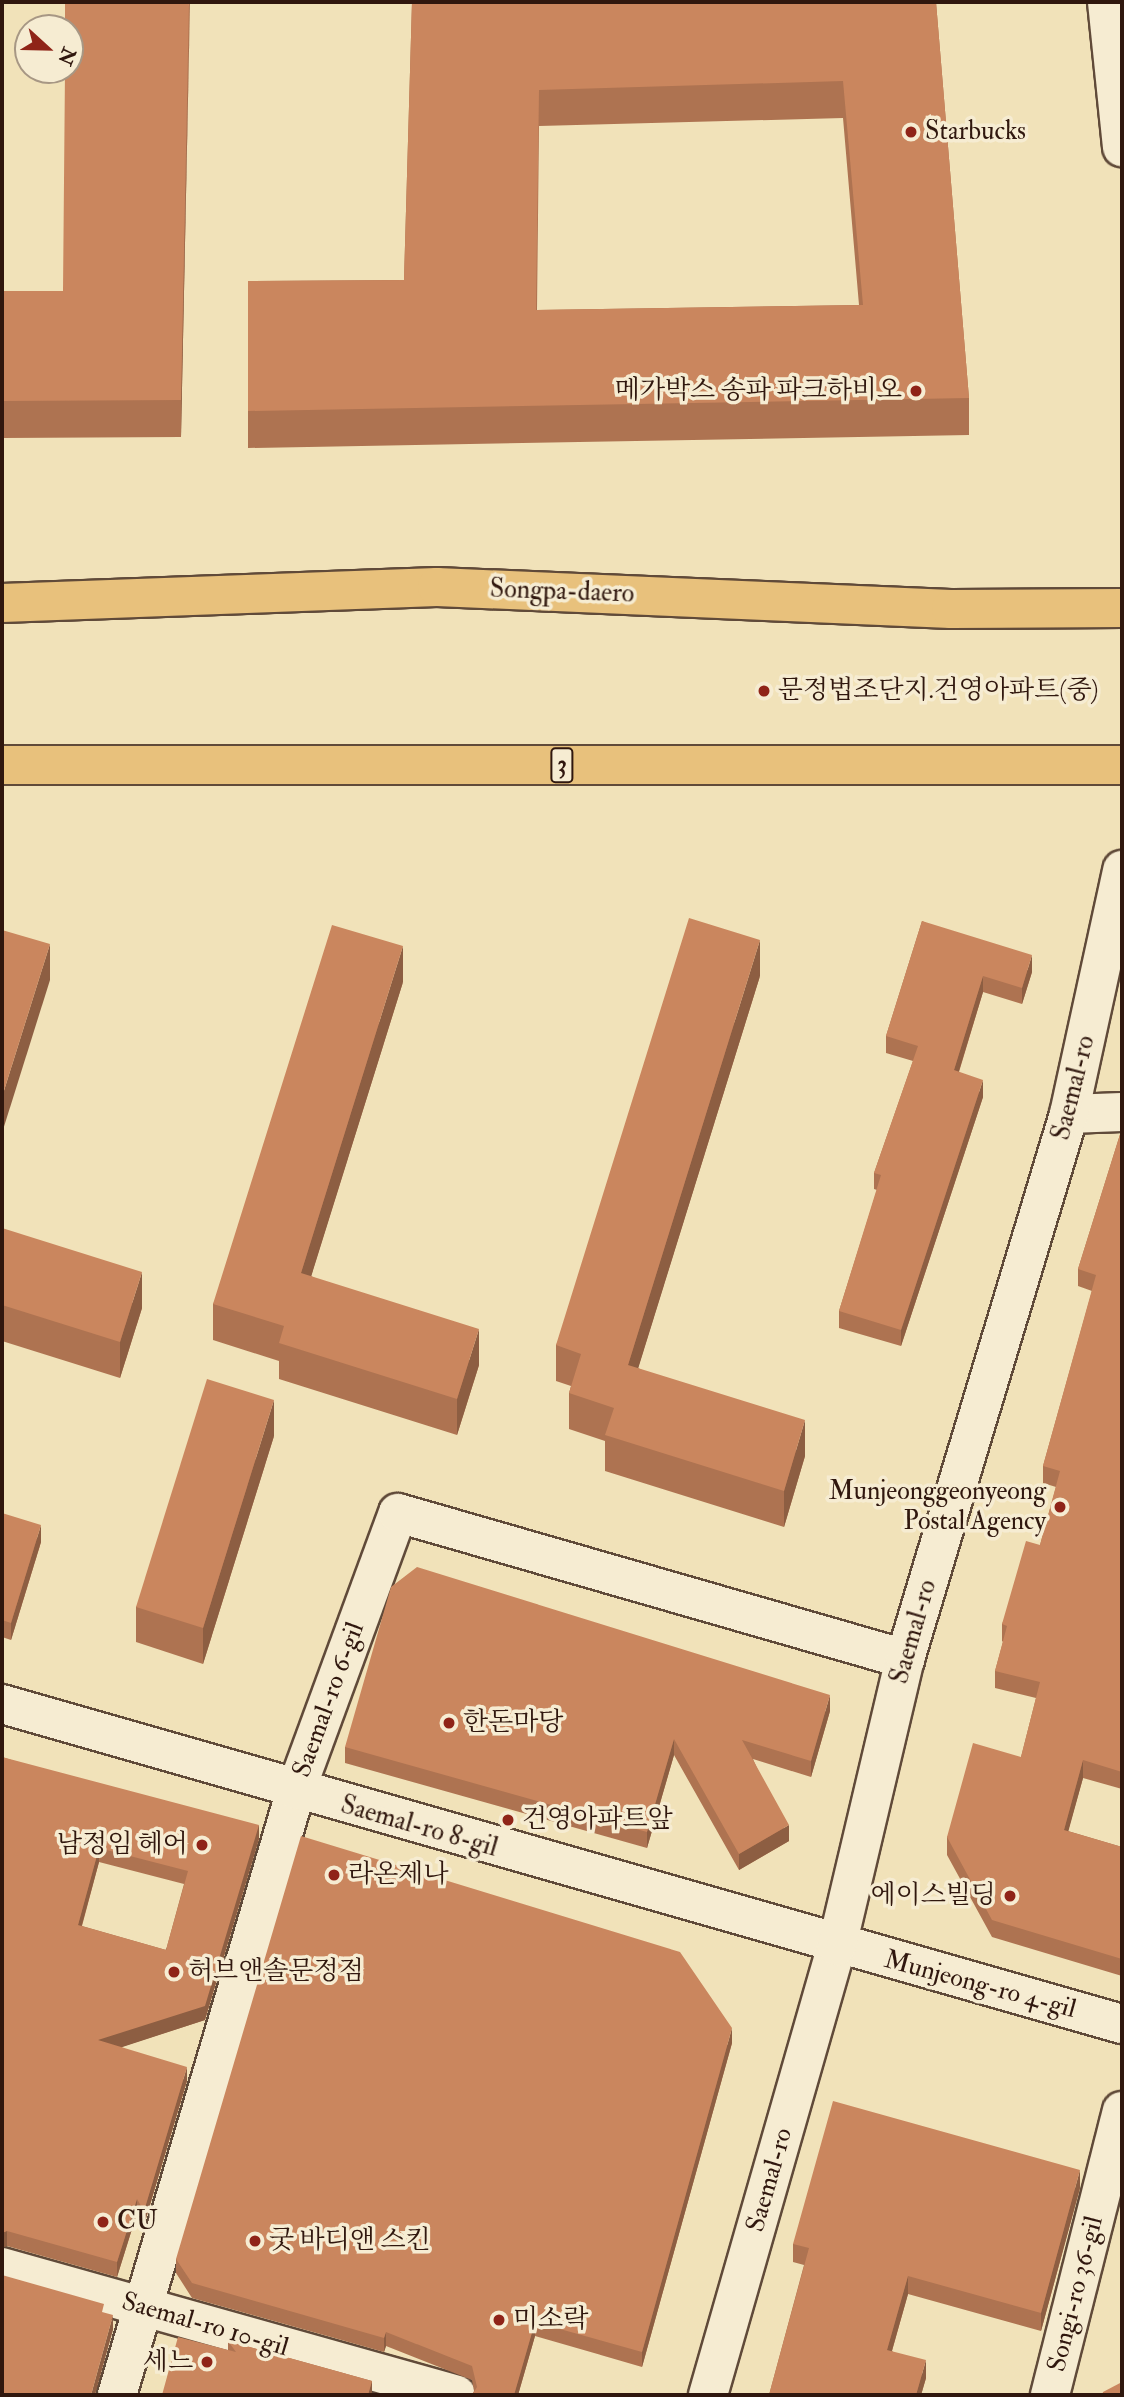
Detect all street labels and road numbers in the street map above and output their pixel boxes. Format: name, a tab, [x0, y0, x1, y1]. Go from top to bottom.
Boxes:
street label: Songpa-daero	[489, 574, 635, 610]
road number: 3	[550, 744, 574, 786]
street label: Saemal-ro	[1046, 1032, 1102, 1144]
street label: Saemal-ro	[884, 1576, 944, 1688]
street label: Saemal-ro 6-gil	[287, 1618, 371, 1782]
street label: Saemal-ro 8-gil	[337, 1790, 501, 1864]
street label: Munjeong-ro 4-gil	[881, 1944, 1079, 2026]
street label: Saemal-ro	[740, 2124, 800, 2236]
street label: Songi-ro 36-gil	[1042, 2213, 1110, 2375]
street label: Saemal-ro 10-gil	[118, 2286, 292, 2364]

